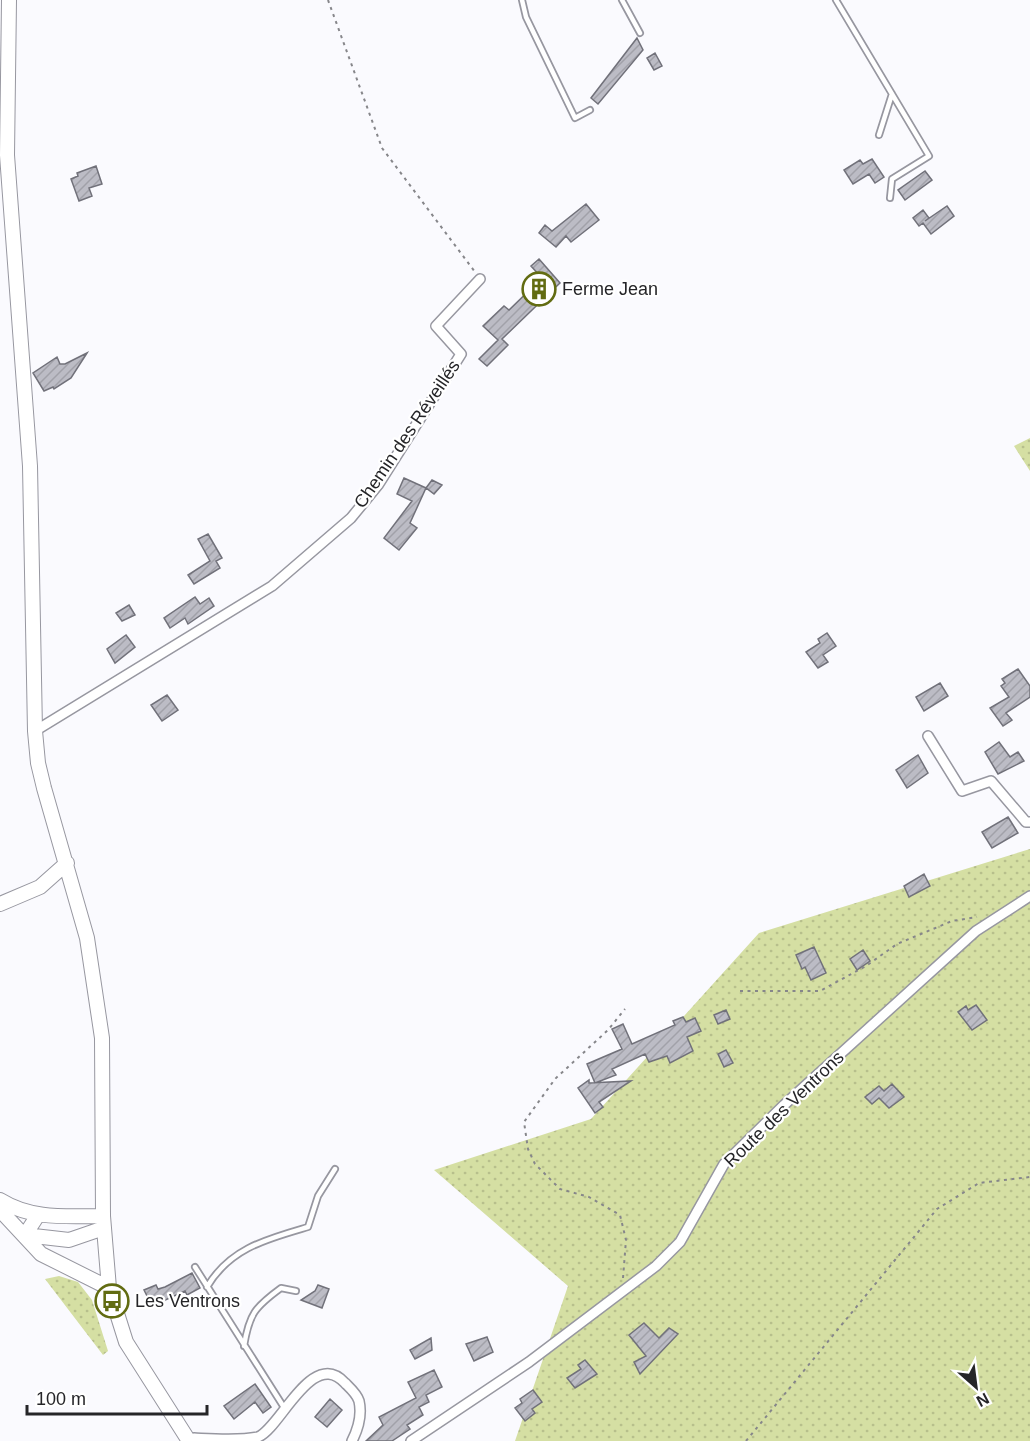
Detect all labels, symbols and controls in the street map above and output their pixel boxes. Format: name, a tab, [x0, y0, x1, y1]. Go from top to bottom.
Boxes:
building icon: Ferme Jean	[521, 271, 557, 307]
place label: Ferme Jean	[562, 279, 658, 299]
street label: Chemin des Réveillés	[350, 356, 464, 512]
street label: Route des Ventrons	[720, 1047, 848, 1171]
bus stop icon: Les Ventrons	[94, 1283, 130, 1319]
place label: Les Ventrons	[135, 1291, 240, 1311]
north arrow	[946, 1357, 1006, 1417]
scale bar	[27, 1378, 207, 1416]
text: 100 m	[36, 1389, 86, 1409]
text: N	[974, 1390, 992, 1410]

